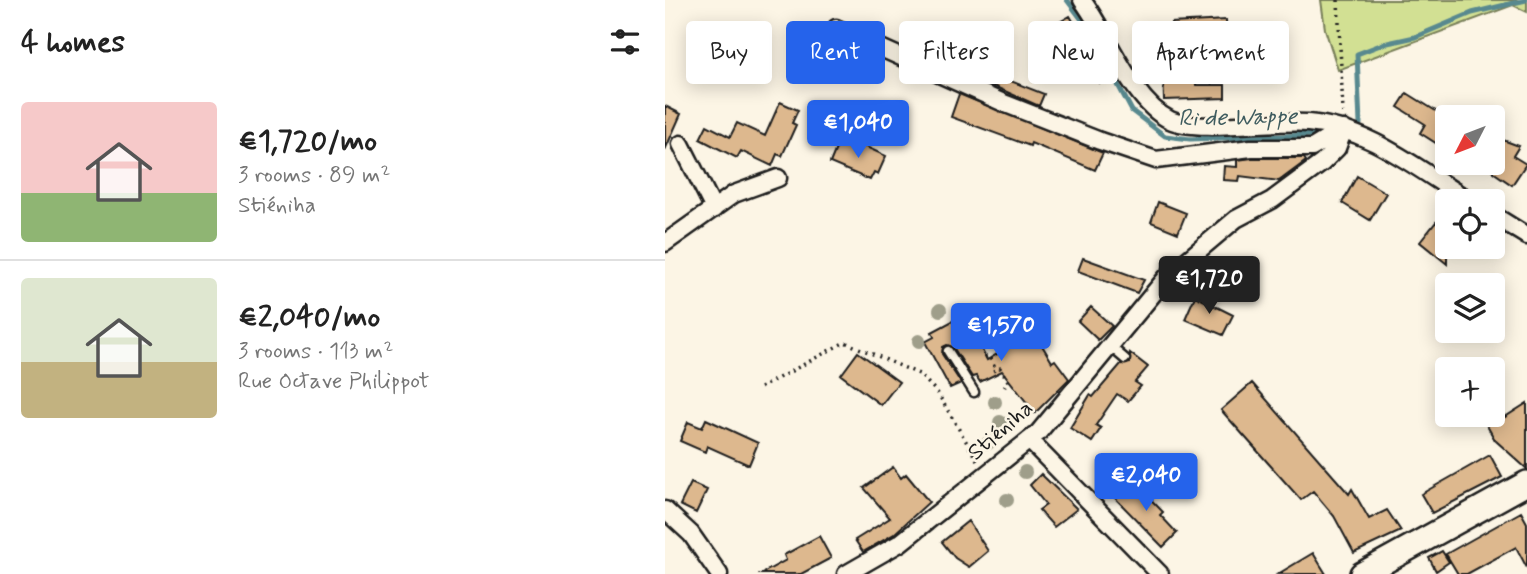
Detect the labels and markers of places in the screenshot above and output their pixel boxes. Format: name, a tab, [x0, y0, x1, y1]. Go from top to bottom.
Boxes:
pin: €1,040	[801, 100, 915, 160]
pin: €1,720	[1152, 256, 1266, 316]
pin: €1,570	[944, 304, 1058, 363]
pin: €2,040	[1089, 454, 1203, 513]

